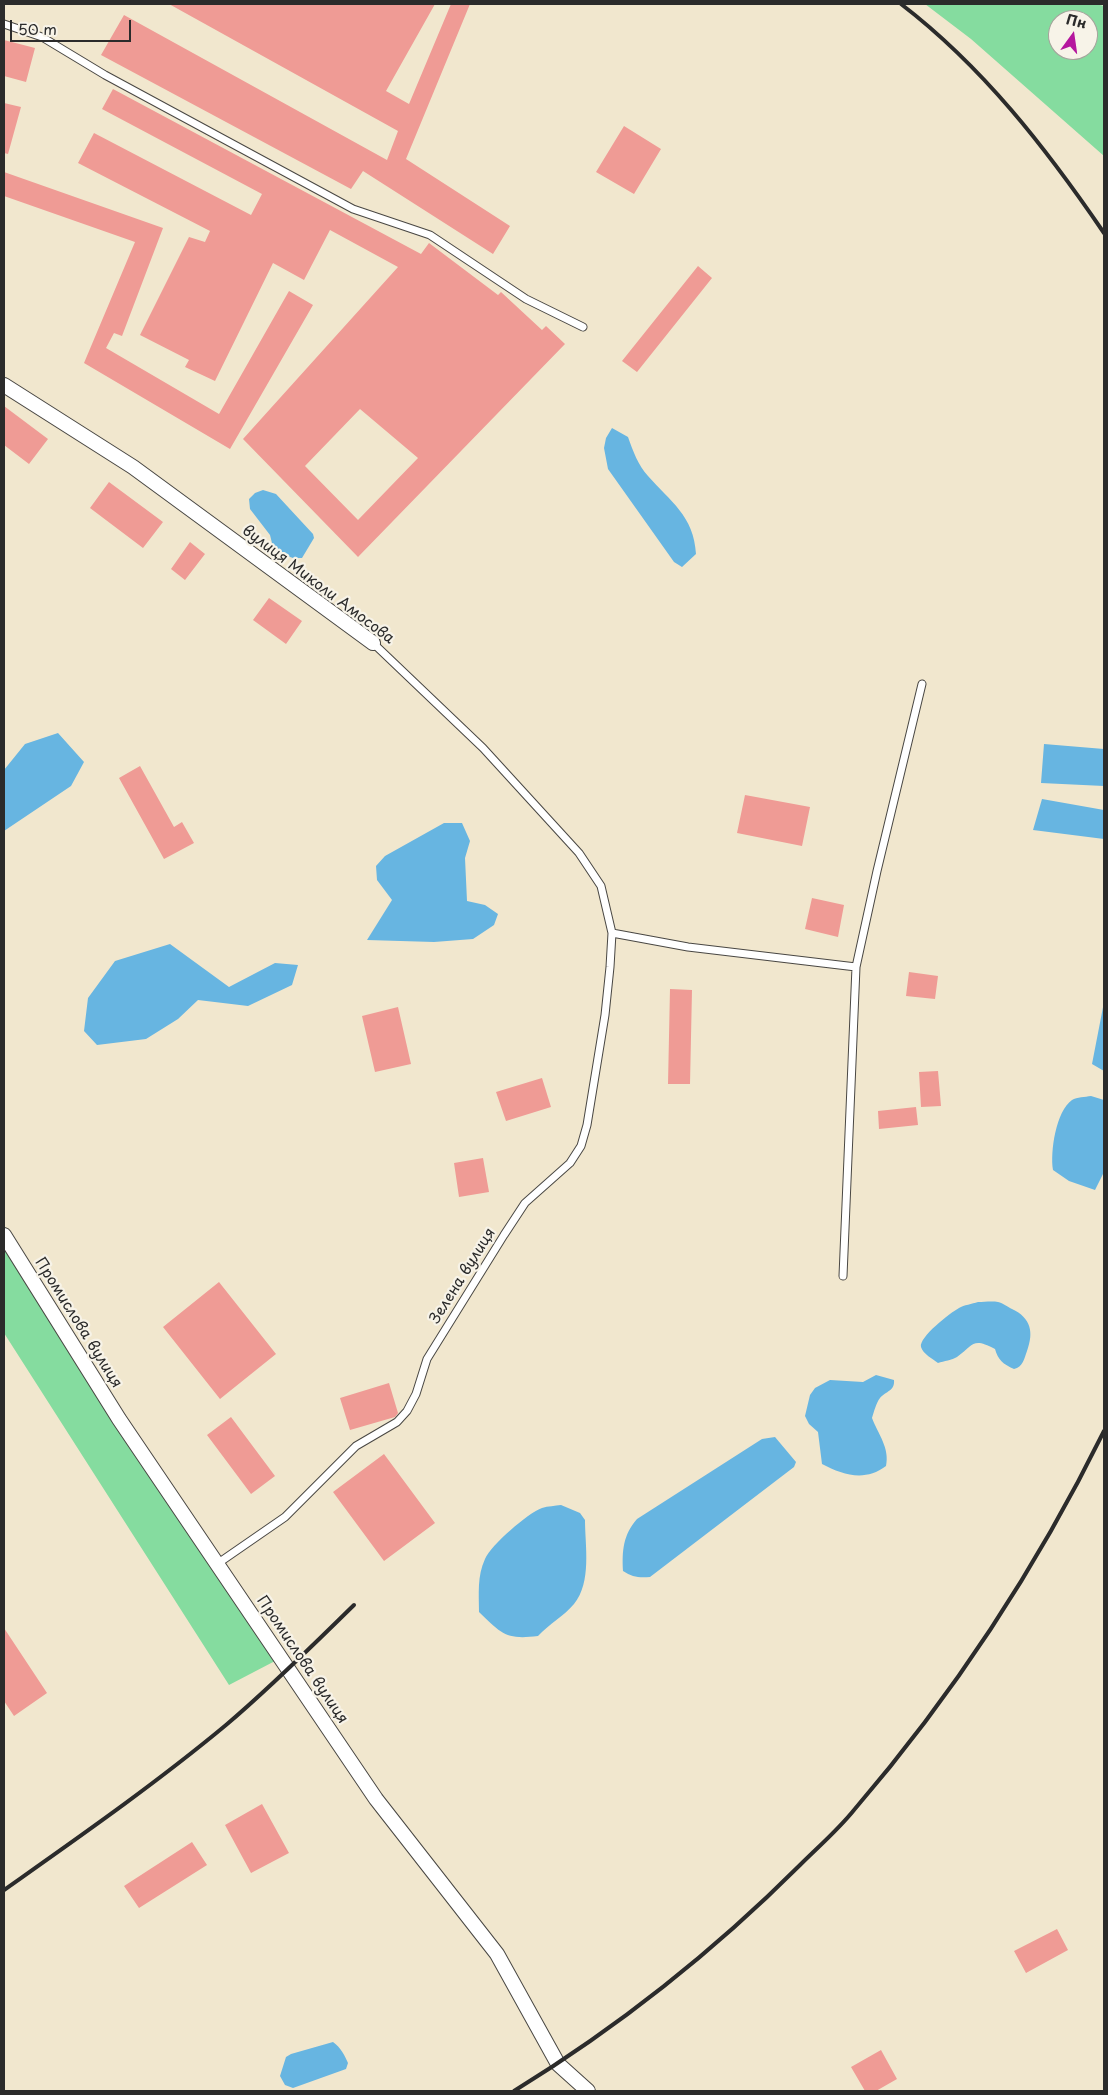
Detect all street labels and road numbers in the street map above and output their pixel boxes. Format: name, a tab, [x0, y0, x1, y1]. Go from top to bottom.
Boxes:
street label: вулиця Миколи Амосова	[238, 522, 398, 648]
street label: Зелена вулиця	[426, 1225, 500, 1327]
street label: Промислова вулиця	[31, 1255, 125, 1391]
street label: Промислова вулиця	[253, 1593, 351, 1727]

